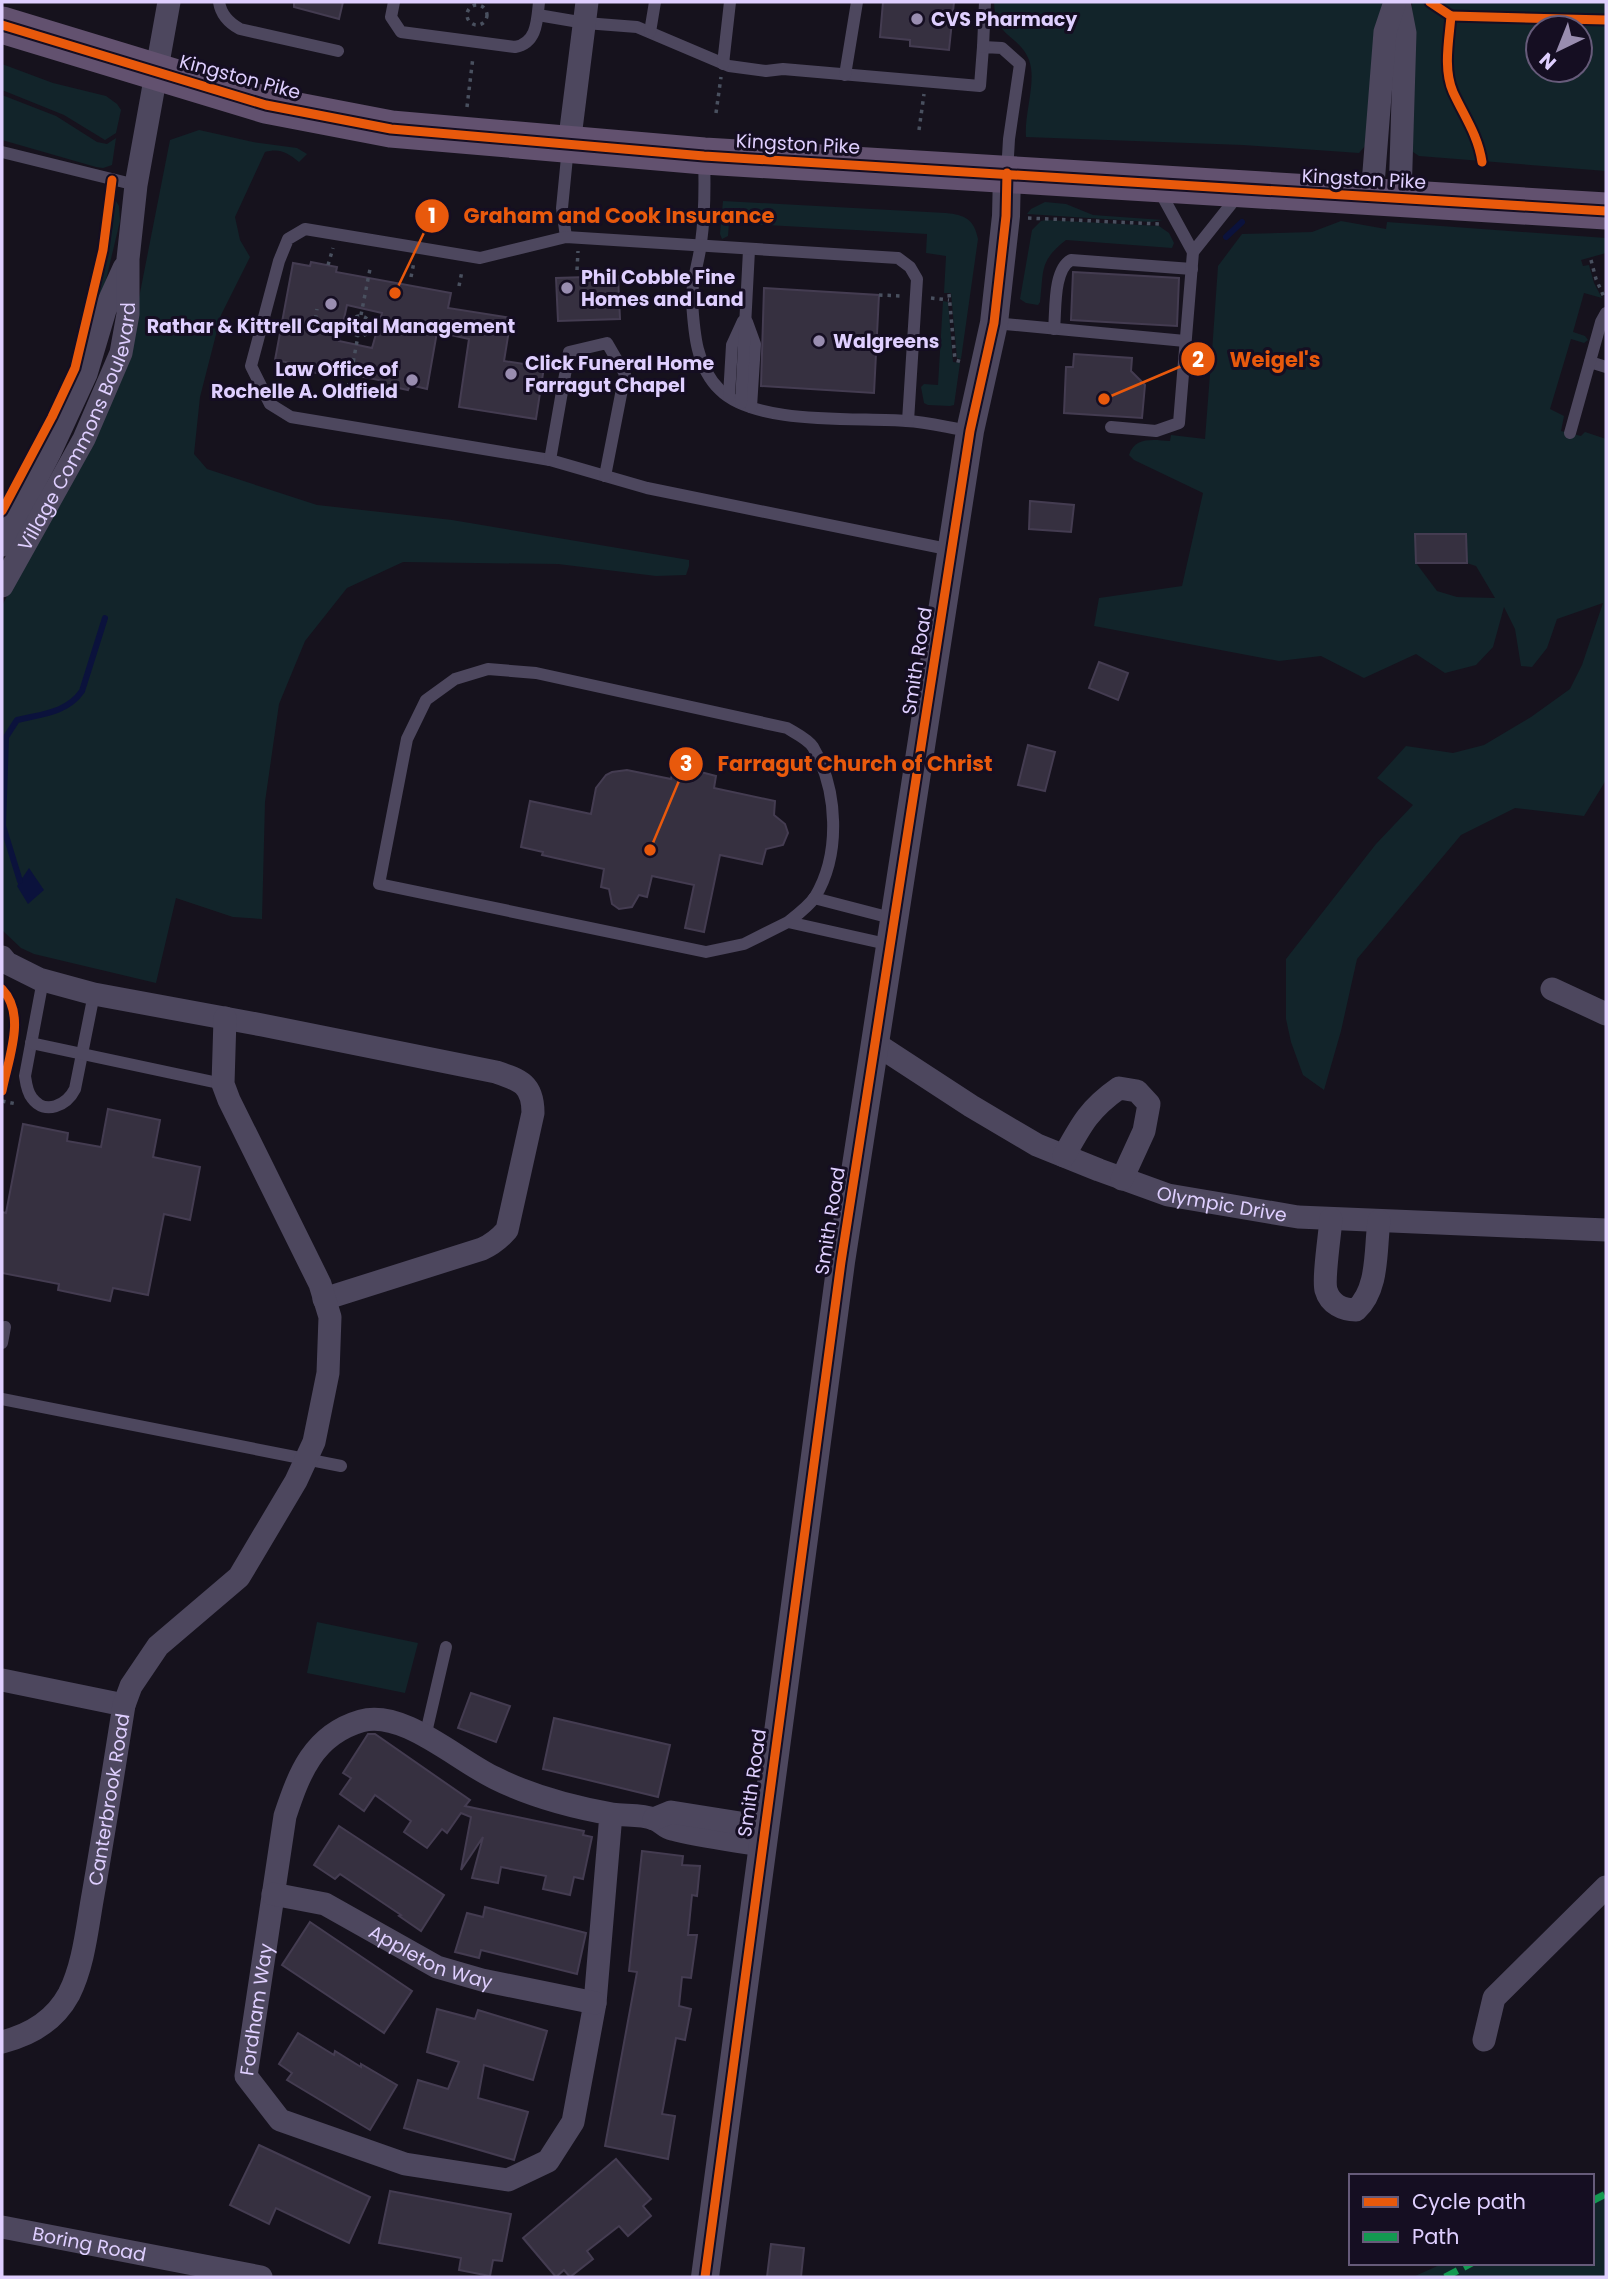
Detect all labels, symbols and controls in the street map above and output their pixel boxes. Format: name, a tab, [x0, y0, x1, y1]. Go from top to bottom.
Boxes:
place label: CVS Pharmacy	[931, 6, 1078, 33]
marker: CVS Pharmacy	[909, 11, 925, 27]
north arrow	[1524, 14, 1594, 84]
text: N	[1533, 46, 1562, 76]
street label: Kingston Pike	[176, 48, 304, 106]
street label: Kingston Pike	[735, 127, 861, 161]
street label: Kingston Pike	[1301, 162, 1427, 196]
callout: Graham and Cook Insurance	[415, 195, 789, 237]
text: 1	[428, 201, 436, 230]
text: Graham and Cook Insurance	[464, 201, 775, 230]
place label: Phil Cobble Fine Homes and Land	[581, 264, 744, 313]
marker: Phil Cobble Fine Homes and Land	[559, 280, 575, 296]
marker: Rathar & Kittrell Capital Management	[323, 296, 339, 312]
street label: Village Commons Boulevard	[11, 302, 142, 555]
place label: Rathar & Kittrell Capital Management	[147, 313, 516, 340]
place label: Walgreens	[833, 328, 939, 355]
marker: Walgreens	[811, 333, 827, 349]
callout: Weigel's	[1180, 338, 1334, 380]
text: 2	[1192, 345, 1204, 374]
text: Weigel's	[1230, 345, 1320, 374]
place label: Click Funeral Home Farragut Chapel	[525, 350, 714, 399]
place label: Law Office of Rochelle A. Oldfield	[211, 356, 398, 405]
marker: Click Funeral Home Farragut Chapel	[503, 366, 519, 382]
marker: Law Office of Rochelle A. Oldfield	[404, 372, 420, 388]
street label: Smith Road	[895, 605, 939, 717]
callout: Farragut Church of Christ	[669, 743, 1007, 785]
text: 3	[680, 749, 692, 778]
text: Farragut Church of Christ	[718, 749, 992, 778]
street label: Smith Road	[808, 1165, 852, 1277]
street label: Olympic Drive	[1153, 1178, 1289, 1228]
street label: Canterbrook Road	[81, 1711, 136, 1888]
street label: Smith Road	[731, 1727, 773, 1839]
street label: Appleton Way	[364, 1918, 495, 1995]
street label: Fordham Way	[233, 1941, 279, 2077]
legend	[1349, 2174, 1594, 2265]
text: Cycle path	[1412, 2187, 1526, 2216]
street label: Boring Road	[30, 2220, 148, 2268]
text: Path	[1412, 2222, 1459, 2251]

